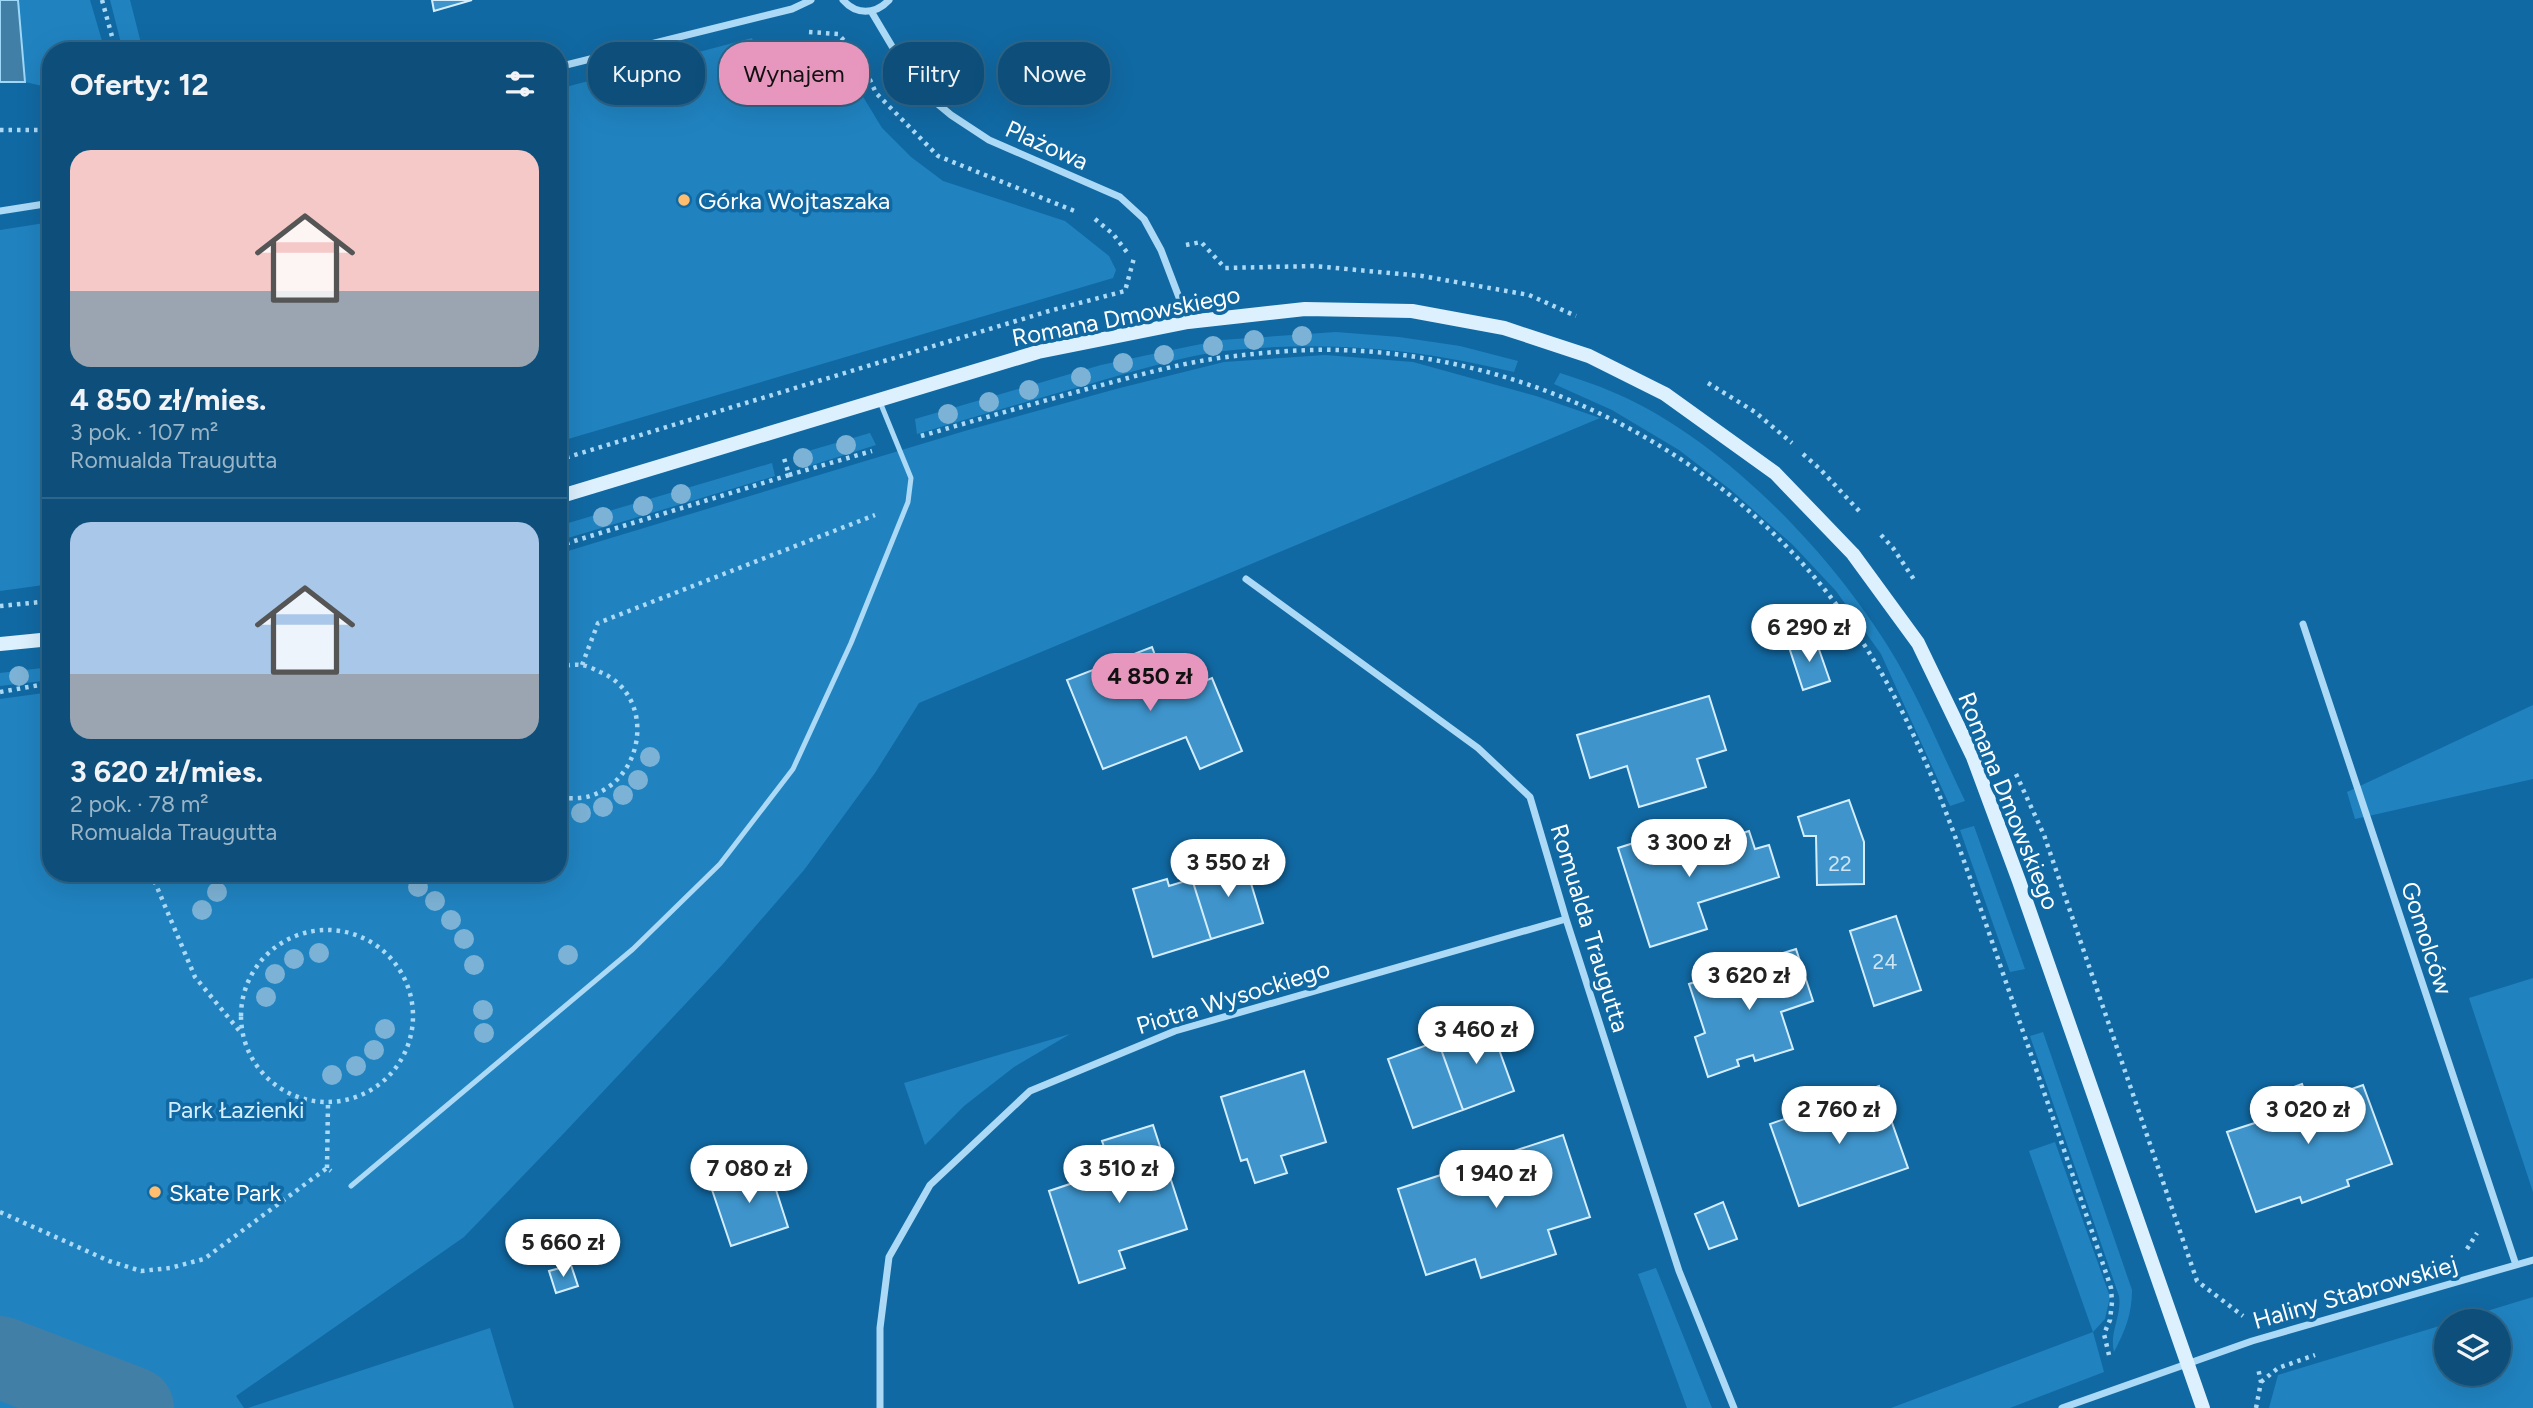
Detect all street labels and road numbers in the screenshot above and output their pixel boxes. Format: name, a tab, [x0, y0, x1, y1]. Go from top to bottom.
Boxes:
street label: Plażowa	[1001, 114, 1093, 176]
street label: Romana Dmowskiego	[1009, 280, 1243, 352]
street label: Romana Dmowskiego	[1952, 688, 2066, 914]
street label: Romualda Traugutta	[1545, 820, 1635, 1036]
street label: Gomolców	[2395, 878, 2459, 998]
street label: Piotra Wysockiego	[1133, 954, 1333, 1040]
street label: Haliny Stabrowskiej	[2249, 1249, 2461, 1335]

